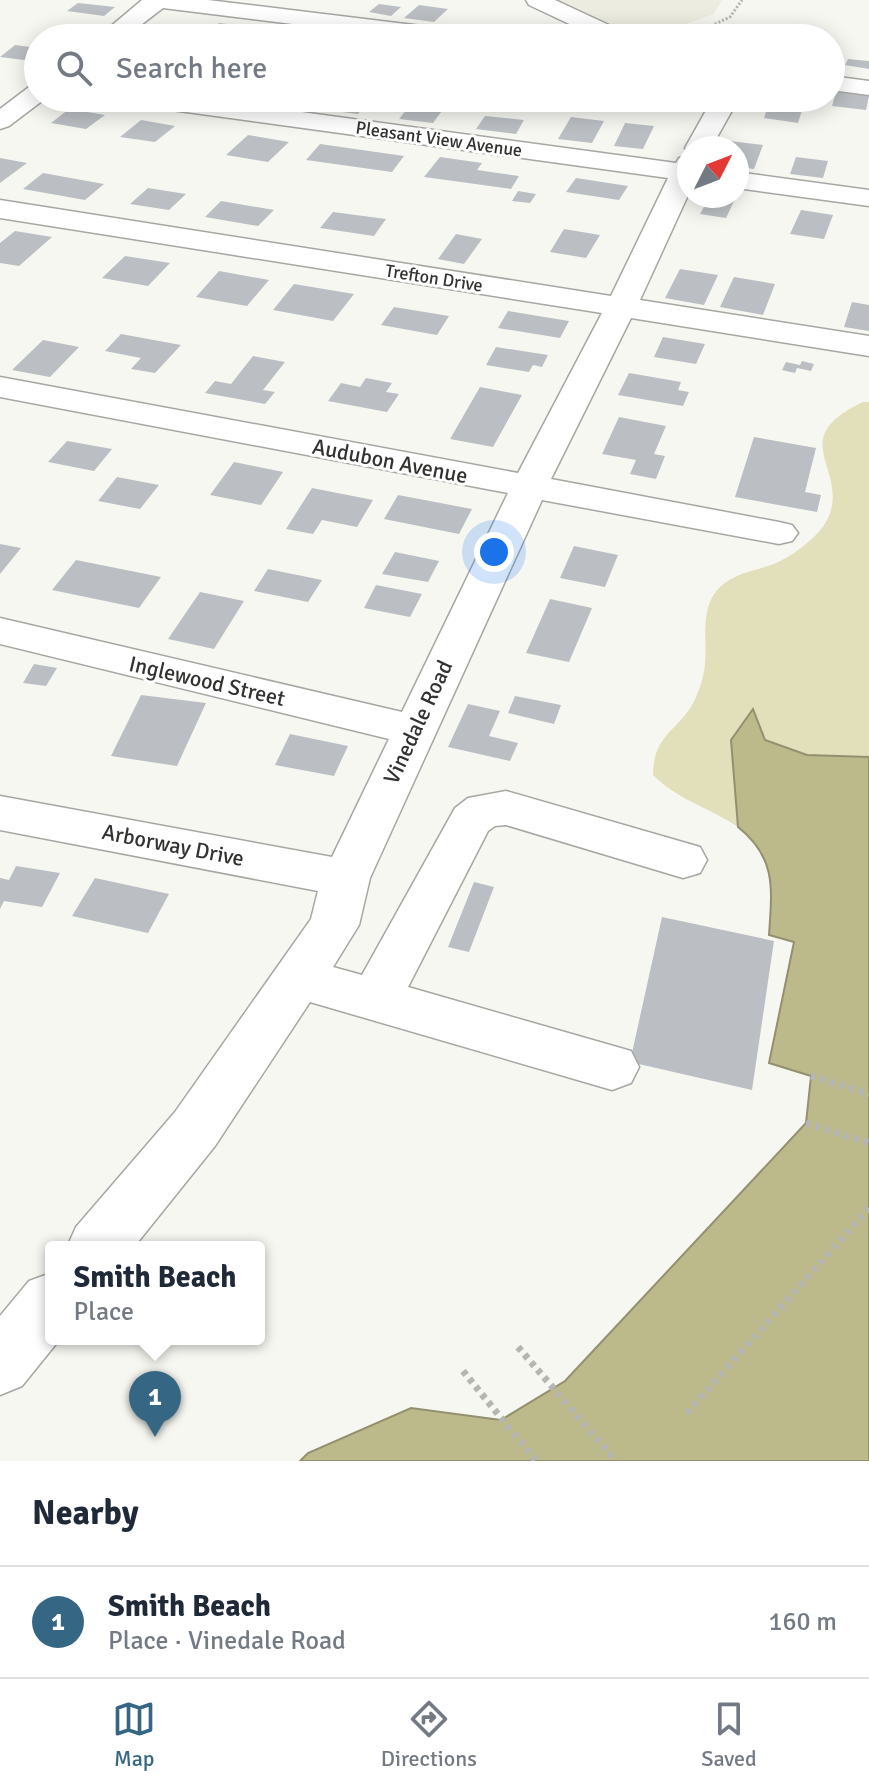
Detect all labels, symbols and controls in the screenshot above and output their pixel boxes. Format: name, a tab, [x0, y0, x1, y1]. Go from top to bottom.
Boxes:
search box	[24, 24, 845, 112]
icon: search	[52, 46, 96, 90]
text: Search here	[116, 50, 267, 87]
street label: Pleasant View Avenue	[354, 116, 524, 162]
north arrow	[677, 136, 749, 208]
street label: Trefton Drive	[384, 259, 484, 297]
street label: Audubon Avenue	[310, 433, 470, 489]
your location	[474, 532, 514, 572]
street label: Inglewood Street	[126, 650, 288, 712]
street label: Vinedale Road	[378, 656, 458, 788]
street label: Arborway Drive	[100, 818, 246, 872]
popup	[45, 1241, 265, 1345]
text: Smith Beach	[74, 1259, 236, 1296]
text: Place	[74, 1296, 134, 1328]
pin: 1	[129, 1371, 181, 1437]
text: Nearby	[32, 1492, 139, 1534]
text: Smith Beach	[108, 1588, 271, 1625]
text: 1	[51, 1606, 65, 1638]
text: 160 m	[768, 1606, 837, 1638]
text: Place · Vinedale Road	[108, 1625, 346, 1657]
tab: Map	[112, 1697, 156, 1772]
tab: Directions	[381, 1697, 477, 1772]
tab: Saved	[701, 1697, 757, 1772]

